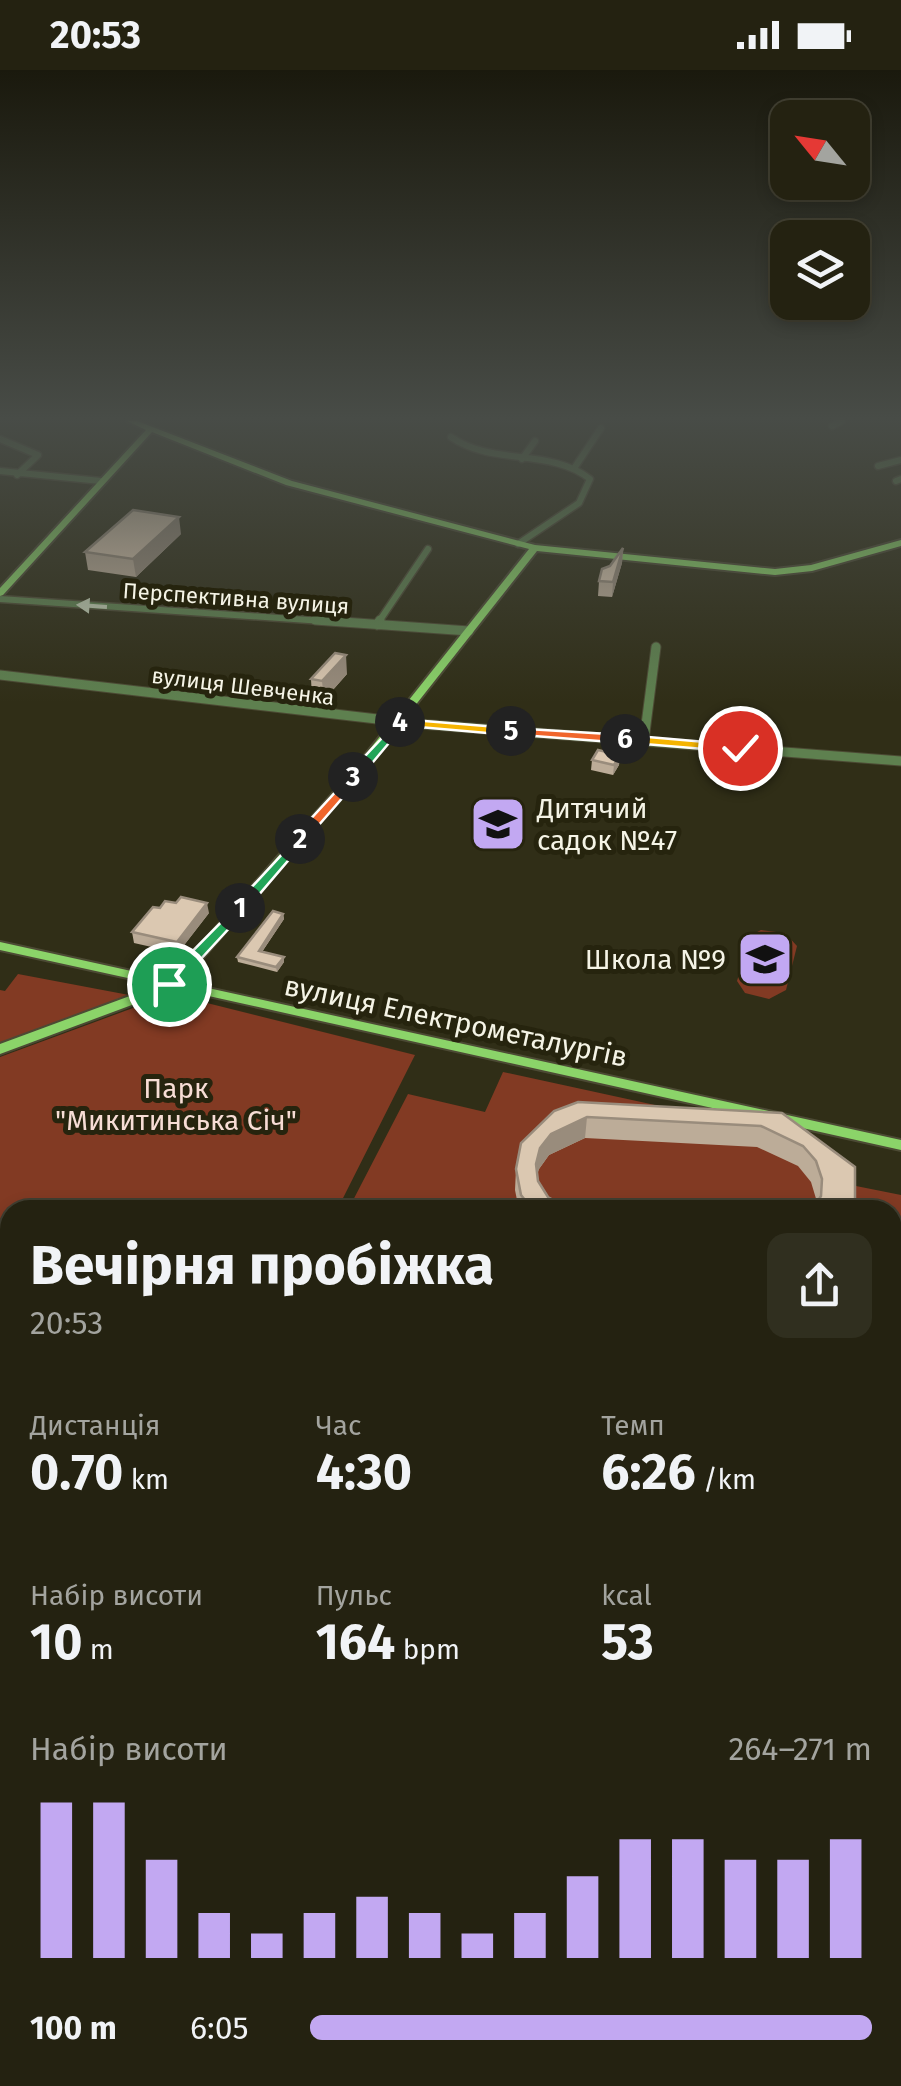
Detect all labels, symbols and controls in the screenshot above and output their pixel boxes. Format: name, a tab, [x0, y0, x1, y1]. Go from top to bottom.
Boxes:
text: 20:53	[50, 12, 141, 58]
north arrow	[770, 100, 870, 200]
map controls	[770, 100, 870, 320]
button: layers	[770, 220, 870, 320]
street label: Перспективна вулиця	[122, 577, 350, 620]
one-way arrow	[76, 597, 108, 613]
street label: вулиця Шевченка	[150, 662, 336, 711]
pin: 4	[375, 697, 425, 747]
text: 4	[392, 705, 408, 738]
pin: 5	[486, 706, 536, 756]
pin	[698, 706, 783, 791]
text: 5	[503, 714, 519, 747]
pin: 6	[600, 714, 650, 764]
icon: check	[713, 721, 768, 776]
text: 6	[617, 722, 633, 755]
pin: 3	[328, 752, 378, 802]
text: 3	[346, 760, 360, 793]
place label: Дитячий садок №47	[536, 792, 677, 857]
school or university icon: Дитячий садок №47	[468, 794, 528, 854]
pin: 2	[275, 814, 325, 864]
text: 2	[293, 822, 307, 855]
pin: 1	[215, 883, 265, 933]
text: 1	[234, 891, 247, 924]
school or university icon: Школа №9	[735, 929, 795, 989]
pin	[127, 942, 212, 1027]
place label: Школа №9	[585, 943, 726, 976]
icon: arrive	[142, 957, 197, 1012]
street label: вулиця Електрометалургів	[281, 969, 630, 1074]
park label: Парк "Микитинська Січ"	[55, 1072, 297, 1137]
text: Вечірня пробіжка	[30, 1233, 494, 1299]
button: share	[767, 1233, 872, 1338]
text: 20:53	[30, 1304, 103, 1342]
text: Дистанція	[30, 1409, 160, 1442]
text: Час	[316, 1409, 361, 1442]
text: Темп	[601, 1409, 665, 1442]
text: 0.70	[30, 1442, 123, 1502]
text: 4:30	[316, 1442, 412, 1502]
text: 6:26	[601, 1442, 696, 1502]
text: km	[123, 1463, 169, 1496]
text: /km	[696, 1463, 756, 1496]
text: Набір висоти	[30, 1579, 203, 1612]
text: Пульс	[316, 1579, 392, 1612]
text: kcal	[601, 1579, 652, 1612]
text: 10	[30, 1612, 82, 1672]
text: 164	[316, 1612, 395, 1672]
text: 53	[601, 1612, 654, 1672]
text: m	[82, 1633, 114, 1666]
text: bpm	[395, 1633, 460, 1666]
text: Набір висоти	[30, 1730, 228, 1768]
text: 264–271 m	[728, 1730, 872, 1768]
text: 100 m	[30, 2009, 117, 2047]
text: 6:05	[190, 2009, 249, 2047]

